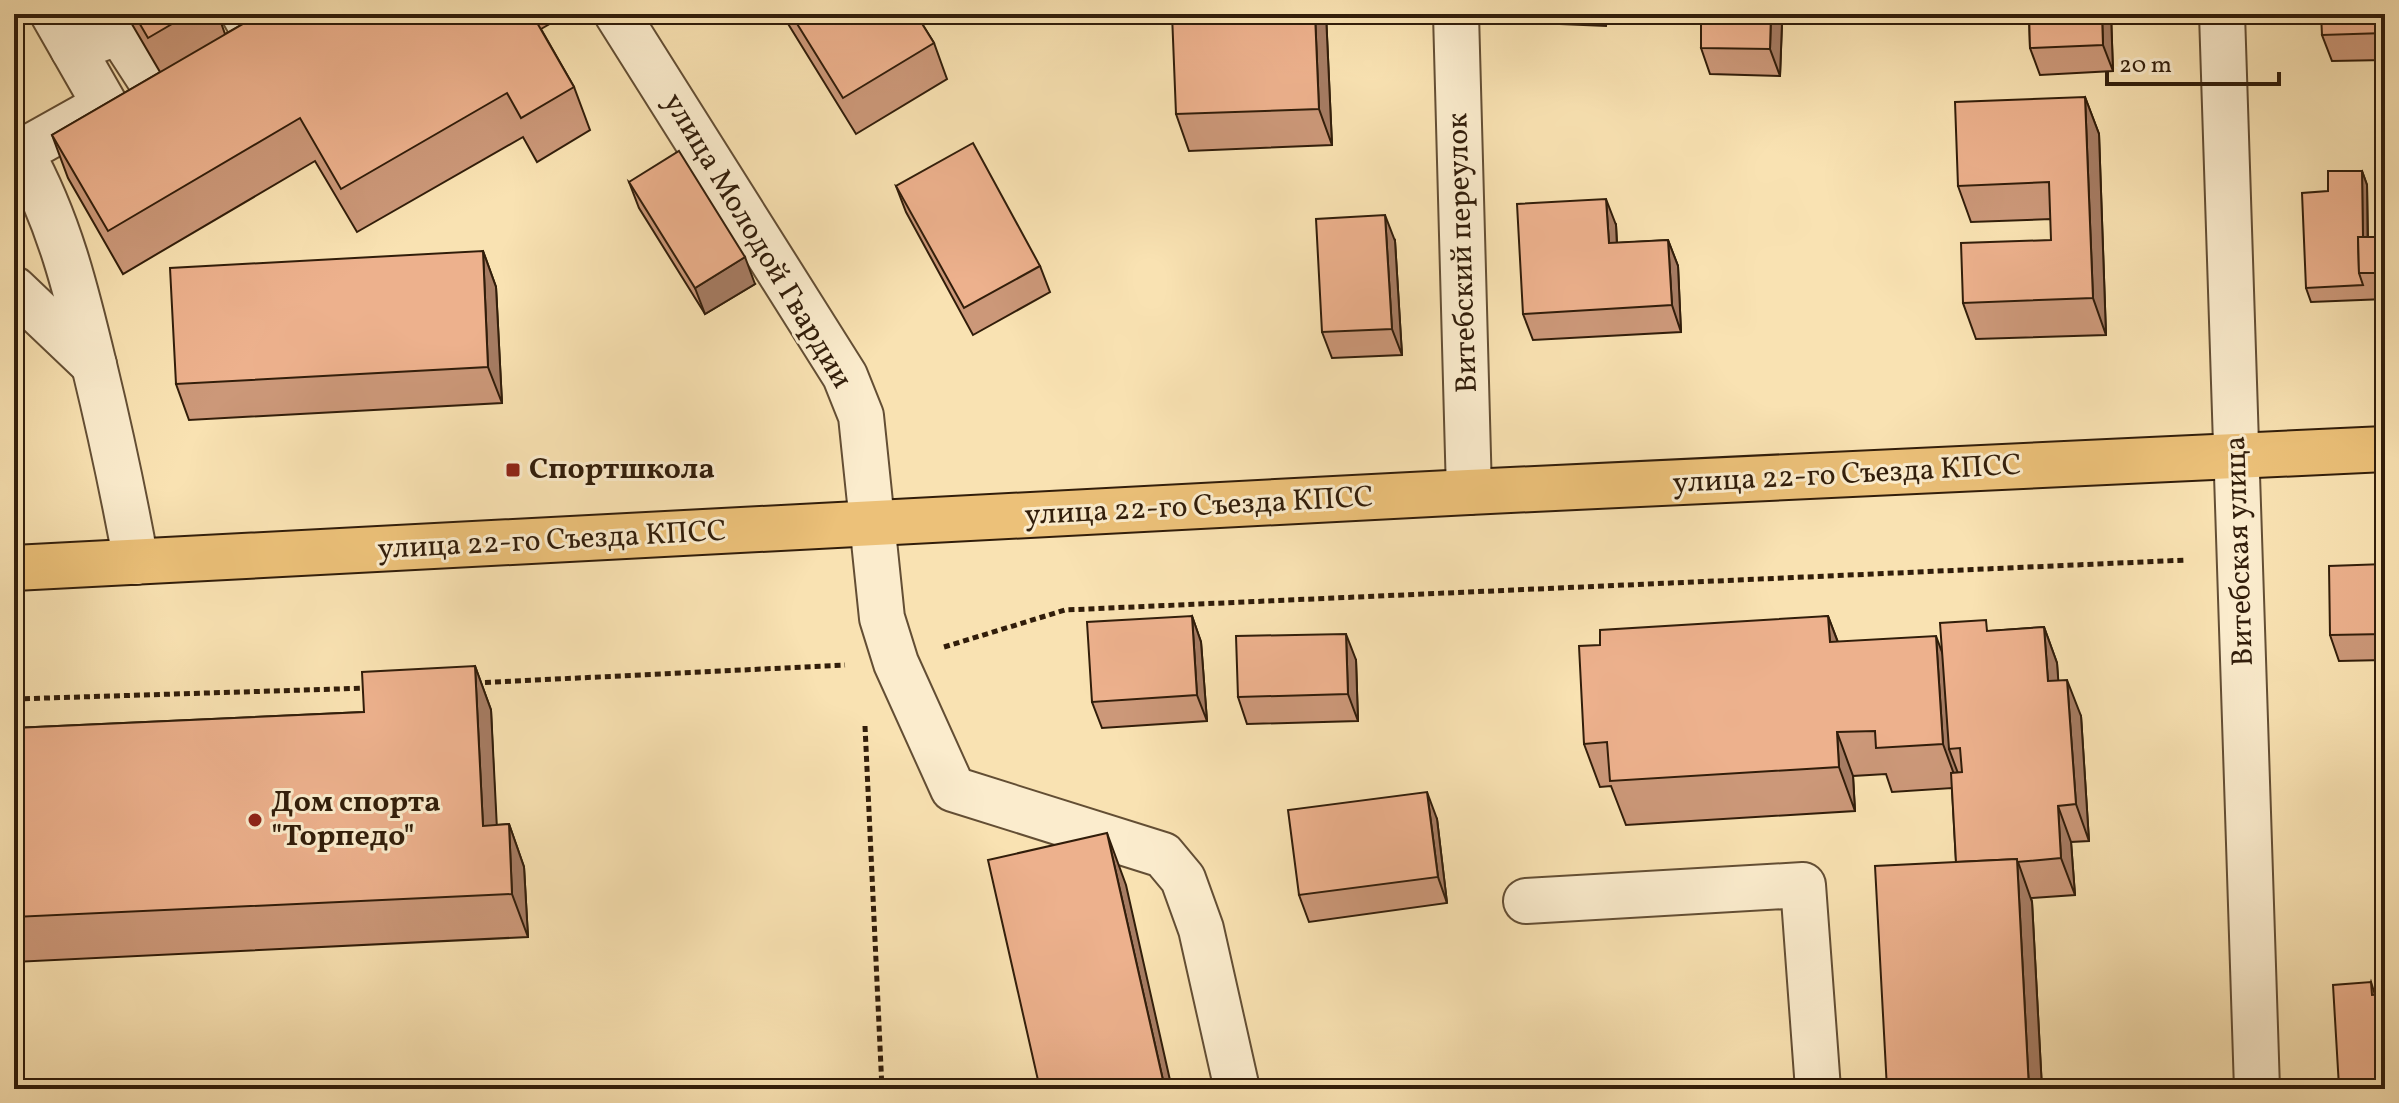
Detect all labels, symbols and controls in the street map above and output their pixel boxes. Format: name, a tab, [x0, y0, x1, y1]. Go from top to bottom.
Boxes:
scale bar	[2107, 36, 2279, 86]
text: 20 m	[2119, 49, 2172, 83]
street label: улица Молодой Гвардии	[652, 85, 862, 397]
street label: Витебский переулок	[1437, 112, 1489, 394]
street label: Витебская улица	[2215, 435, 2265, 667]
street label: улица 22-го Съезда КПСС	[1671, 445, 2023, 505]
place label: Спортшкола	[529, 449, 715, 491]
marker: Спортшкола	[504, 461, 522, 479]
street label: улица 22-го Съезда КПСС	[1023, 477, 1375, 537]
street label: улица 22-го Съезда КПСС	[376, 511, 728, 571]
place label: Дом спорта "Торпедо"	[271, 782, 441, 858]
marker: Дом спорта "Торпедо"	[246, 811, 264, 829]

